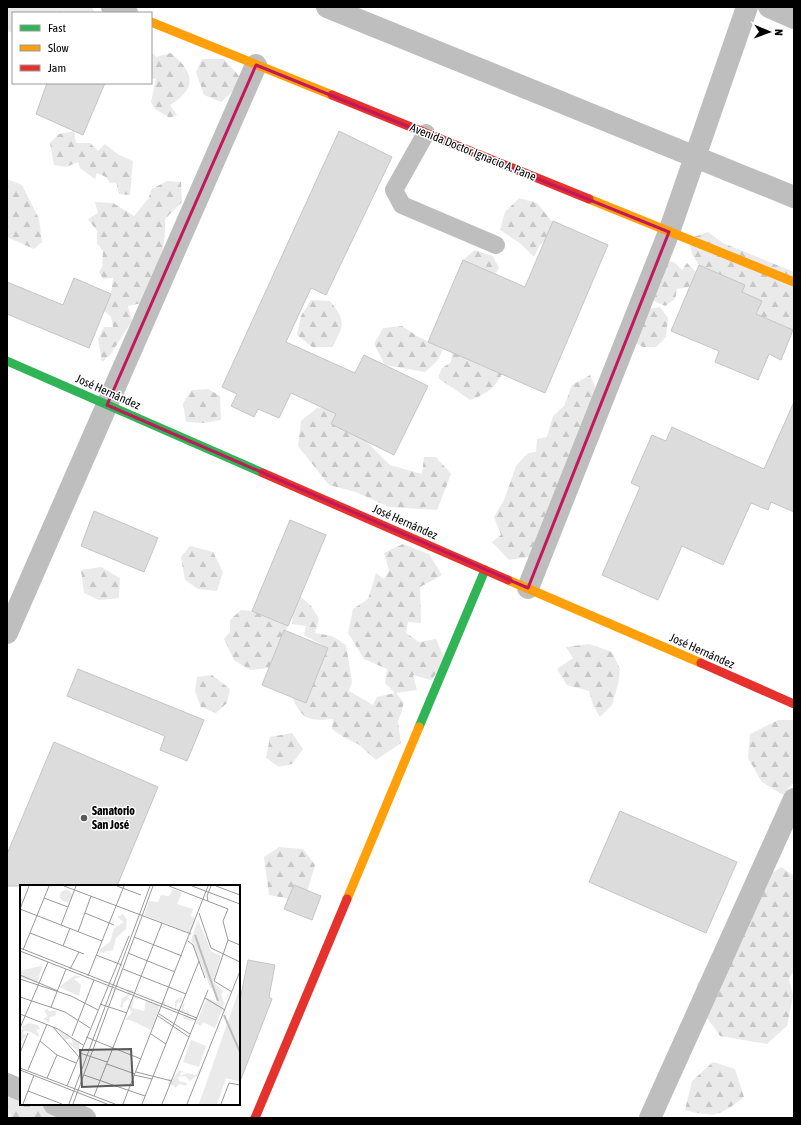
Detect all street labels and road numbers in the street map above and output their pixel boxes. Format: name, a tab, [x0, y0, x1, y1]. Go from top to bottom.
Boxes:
street label: Avenida Doctor Ignacio A. Pane	[408, 120, 538, 184]
street label: José Hernández	[73, 371, 143, 413]
street label: José Hernández	[370, 501, 440, 543]
street label: José Hernández	[667, 630, 737, 672]

